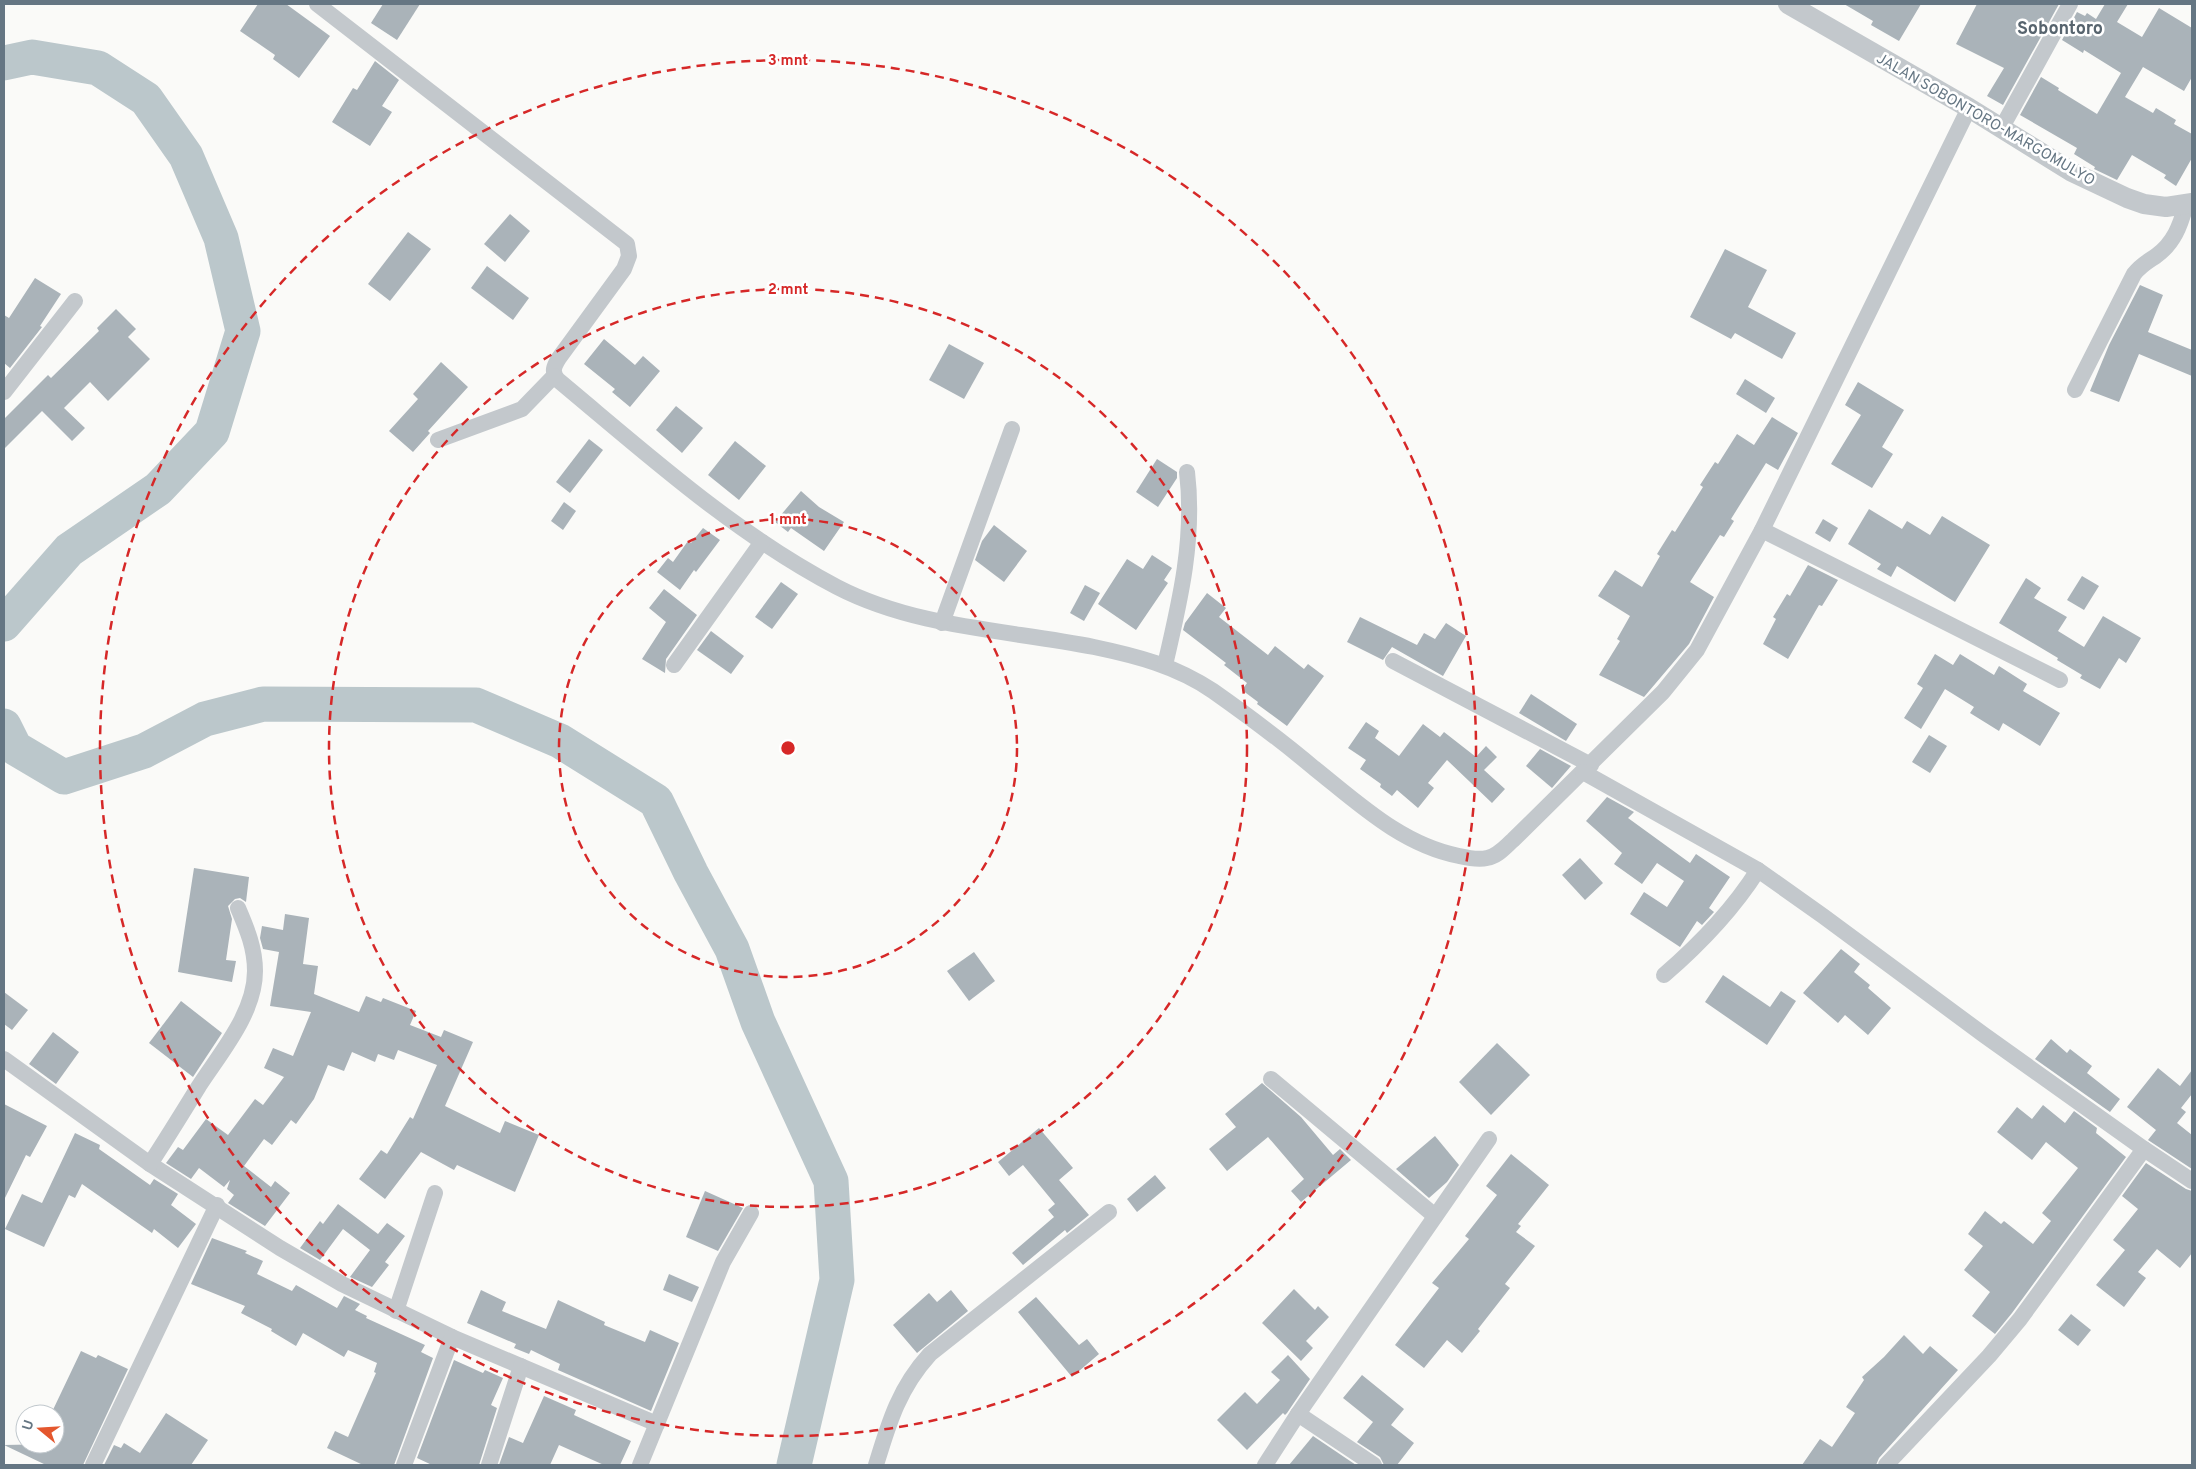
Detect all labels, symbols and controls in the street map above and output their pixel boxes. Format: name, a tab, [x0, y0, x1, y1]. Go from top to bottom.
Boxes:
district label: Sobontoro	[2017, 18, 2103, 41]
street label: JALAN SOBONTORO-MARGOMULYO	[1873, 50, 2098, 191]
text: 3 mnt	[768, 52, 808, 71]
text: 2 mnt	[768, 281, 808, 300]
text: 1 mnt	[769, 511, 807, 530]
centre of rings	[779, 739, 797, 757]
north arrow	[15, 1404, 65, 1454]
text: U	[19, 1418, 39, 1433]

